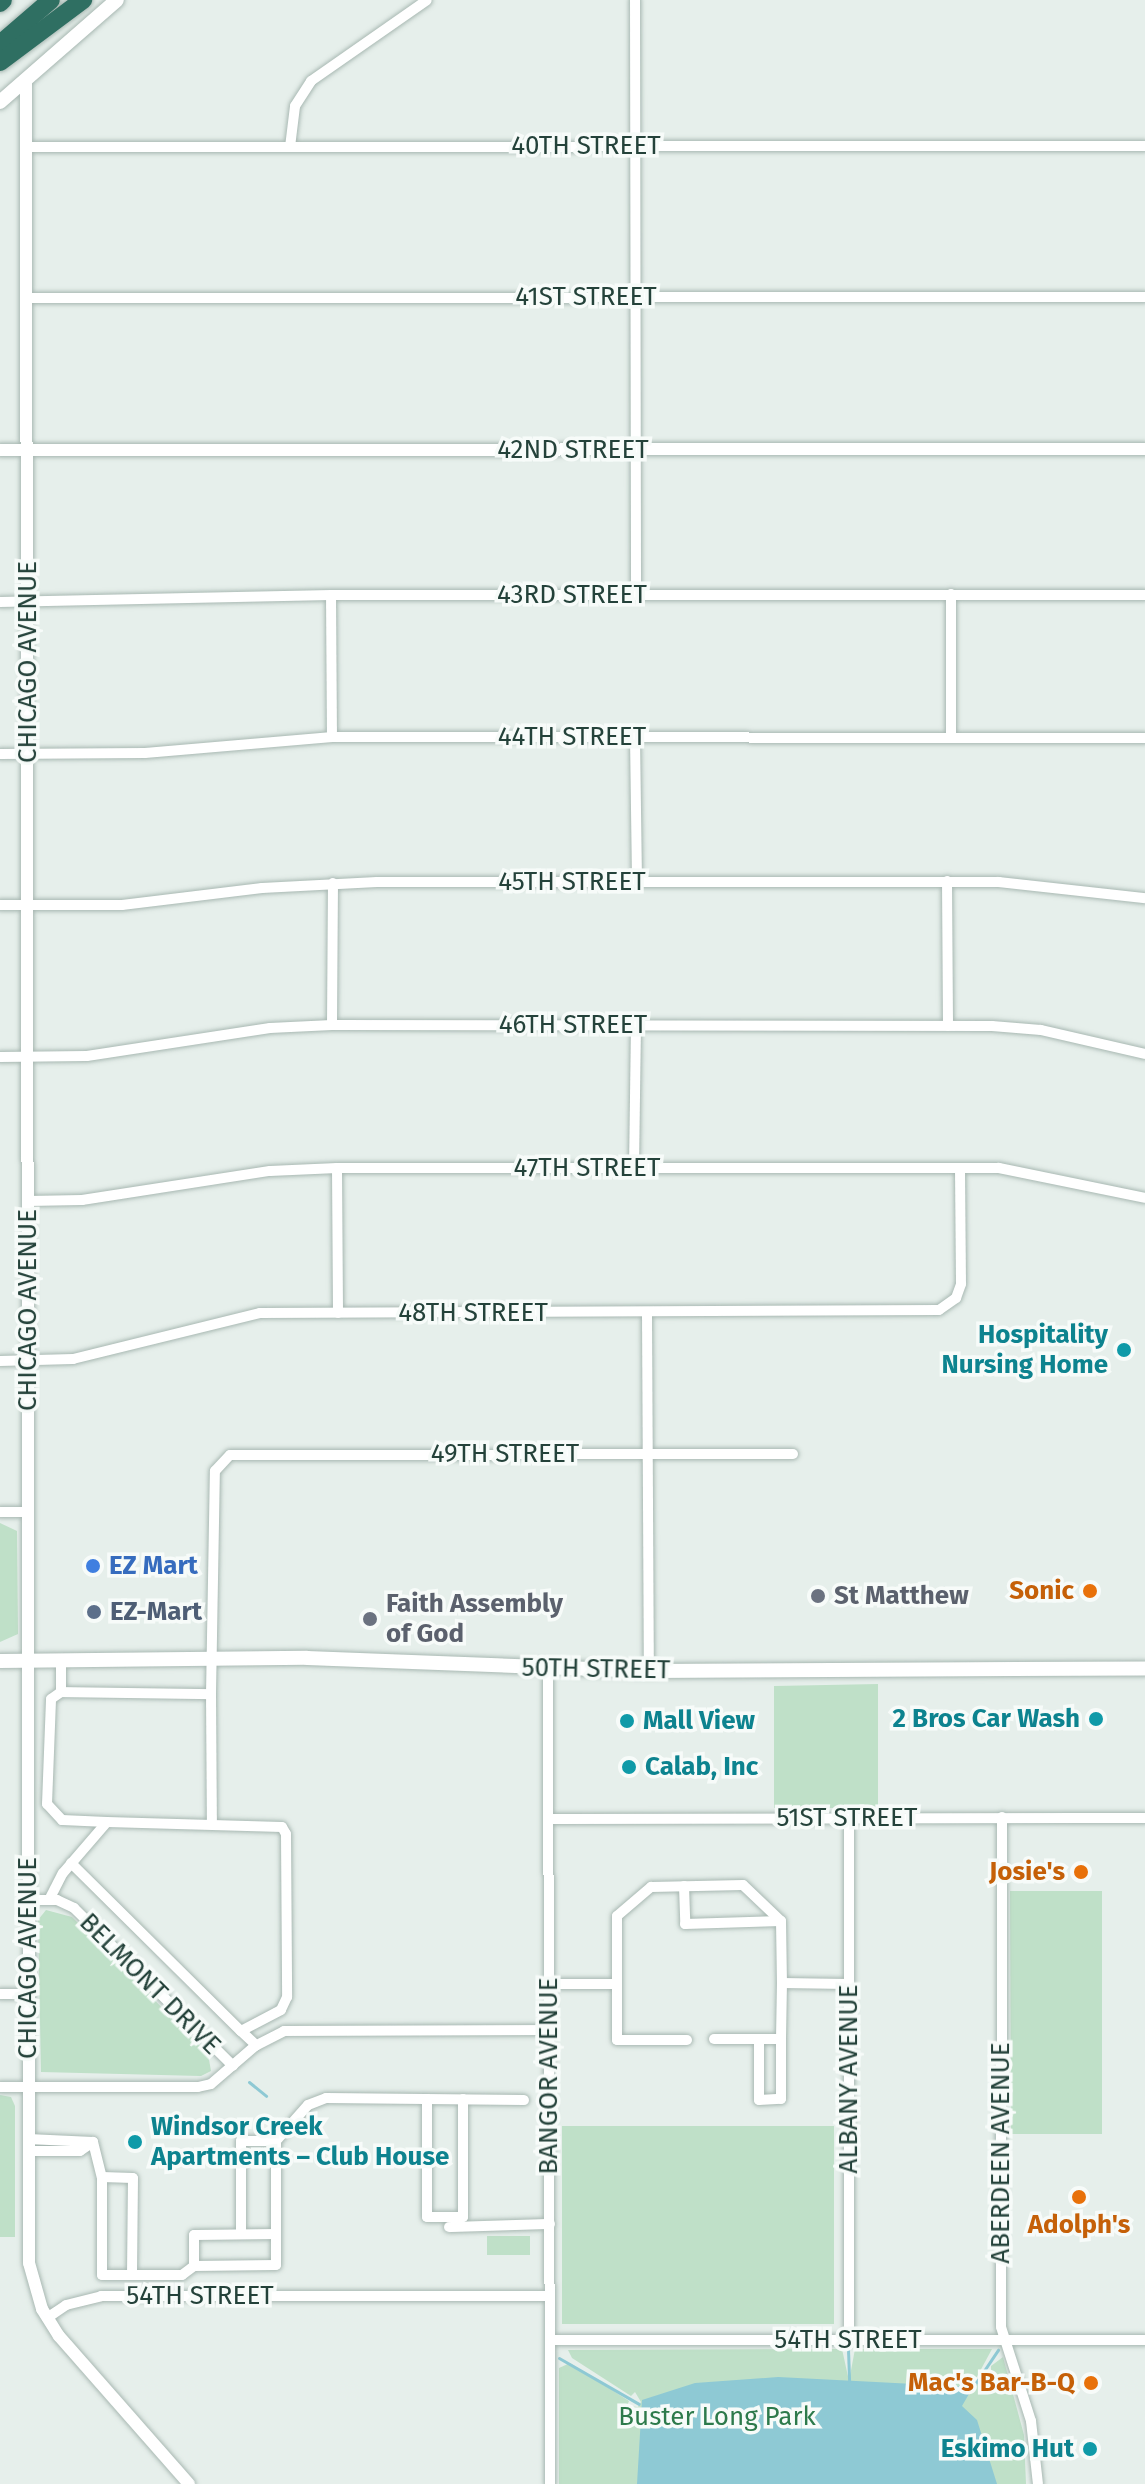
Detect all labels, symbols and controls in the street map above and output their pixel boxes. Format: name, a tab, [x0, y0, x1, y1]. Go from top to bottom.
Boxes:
street label: 40TH STREET	[511, 130, 661, 162]
street label: 41ST STREET	[515, 281, 657, 313]
street label: 42ND STREET	[497, 434, 649, 466]
street label: CHICAGO AVENUE	[12, 561, 44, 763]
street label: 43RD STREET	[497, 579, 647, 611]
street label: 44TH STREET	[498, 721, 646, 753]
street label: 45TH STREET	[498, 866, 646, 898]
street label: 46TH STREET	[499, 1009, 647, 1041]
street label: 47TH STREET	[514, 1152, 660, 1184]
street label: CHICAGO AVENUE	[12, 1209, 44, 1411]
street label: 48TH STREET	[398, 1297, 548, 1329]
place label: Hospitality Nursing Home	[942, 1319, 1108, 1380]
marker: Hospitality Nursing Home	[1115, 1341, 1133, 1359]
street label: 49TH STREET	[431, 1438, 579, 1470]
place label: EZ Mart	[109, 1550, 198, 1582]
marker: EZ Mart	[84, 1557, 102, 1575]
place label: Sonic	[1009, 1575, 1074, 1607]
place label: St Matthew	[834, 1580, 969, 1612]
marker: Sonic	[1081, 1582, 1099, 1600]
marker: St Matthew	[809, 1587, 827, 1605]
place label: Faith Assembly of God	[386, 1588, 563, 1650]
place label: EZ-Mart	[110, 1596, 202, 1628]
marker: EZ-Mart	[85, 1603, 103, 1621]
marker: Faith Assembly of God	[361, 1610, 379, 1628]
street label: 50TH STREET	[521, 1652, 671, 1686]
place label: 2 Bros Car Wash	[892, 1703, 1080, 1735]
place label: Mall View	[643, 1705, 755, 1737]
marker: 2 Bros Car Wash	[1087, 1710, 1105, 1728]
marker: Mall View	[618, 1712, 636, 1730]
place label: Calab, Inc	[645, 1751, 758, 1783]
marker: Calab, Inc	[620, 1758, 638, 1776]
street label: 51ST STREET	[777, 1802, 917, 1834]
place label: Josie's	[989, 1856, 1065, 1888]
street label: CHICAGO AVENUE	[12, 1857, 44, 2059]
marker: Josie's	[1072, 1863, 1090, 1881]
street label: BELMONT DRIVE	[73, 1907, 227, 2061]
street label: BANGOR AVENUE	[533, 1977, 565, 2175]
street label: ALBANY AVENUE	[833, 1984, 865, 2174]
street label: ABERDEEN AVENUE	[985, 2042, 1017, 2264]
place label: Windsor Creek Apartments – Club House	[151, 2111, 449, 2172]
marker: Windsor Creek Apartments – Club House	[126, 2133, 144, 2151]
marker: Adolph's	[1070, 2188, 1088, 2206]
place label: Adolph's	[1028, 2209, 1130, 2241]
street label: 54TH STREET	[126, 2280, 274, 2312]
street label: 54TH STREET	[774, 2324, 922, 2356]
place label: Mac's Bar-B-Q	[908, 2367, 1075, 2399]
marker: Mac's Bar-B-Q	[1082, 2374, 1100, 2392]
park label: Buster Long Park	[618, 2401, 816, 2433]
place label: Eskimo Hut	[941, 2433, 1074, 2465]
marker: Eskimo Hut	[1081, 2440, 1099, 2458]

